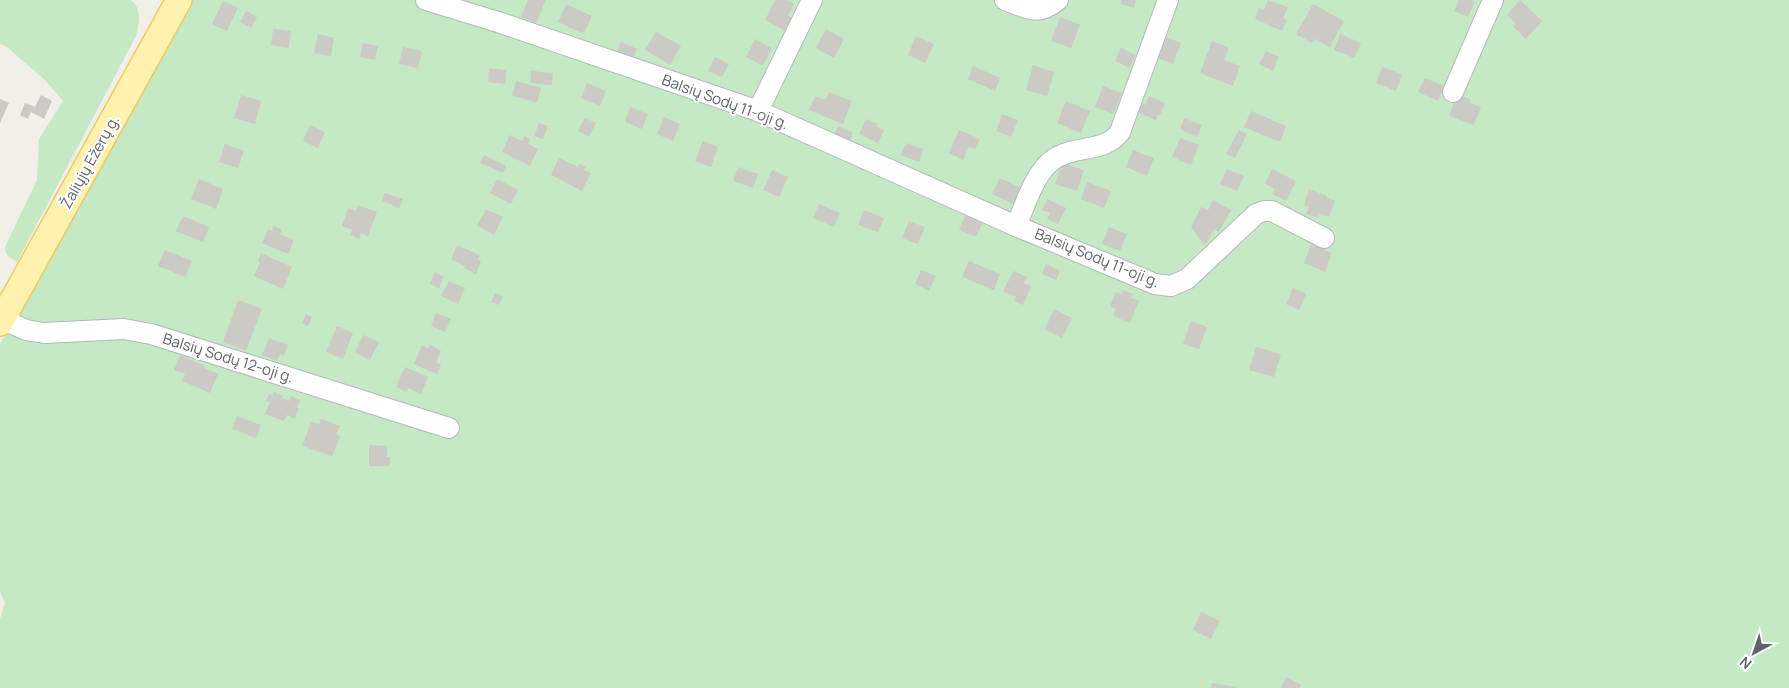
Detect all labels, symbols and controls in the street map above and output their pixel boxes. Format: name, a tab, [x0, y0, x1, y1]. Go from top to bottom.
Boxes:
street label: Balsių Sodų 11-oji g.	[659, 69, 791, 134]
street label: Žaliųjų Ežerų g.	[55, 111, 124, 212]
street label: Balsių Sodų 11-oji g.	[1032, 223, 1163, 292]
street label: Balsių Sodų 12-oji g.	[160, 328, 296, 387]
north arrow	[1729, 628, 1779, 678]
text: N	[1735, 653, 1755, 674]

